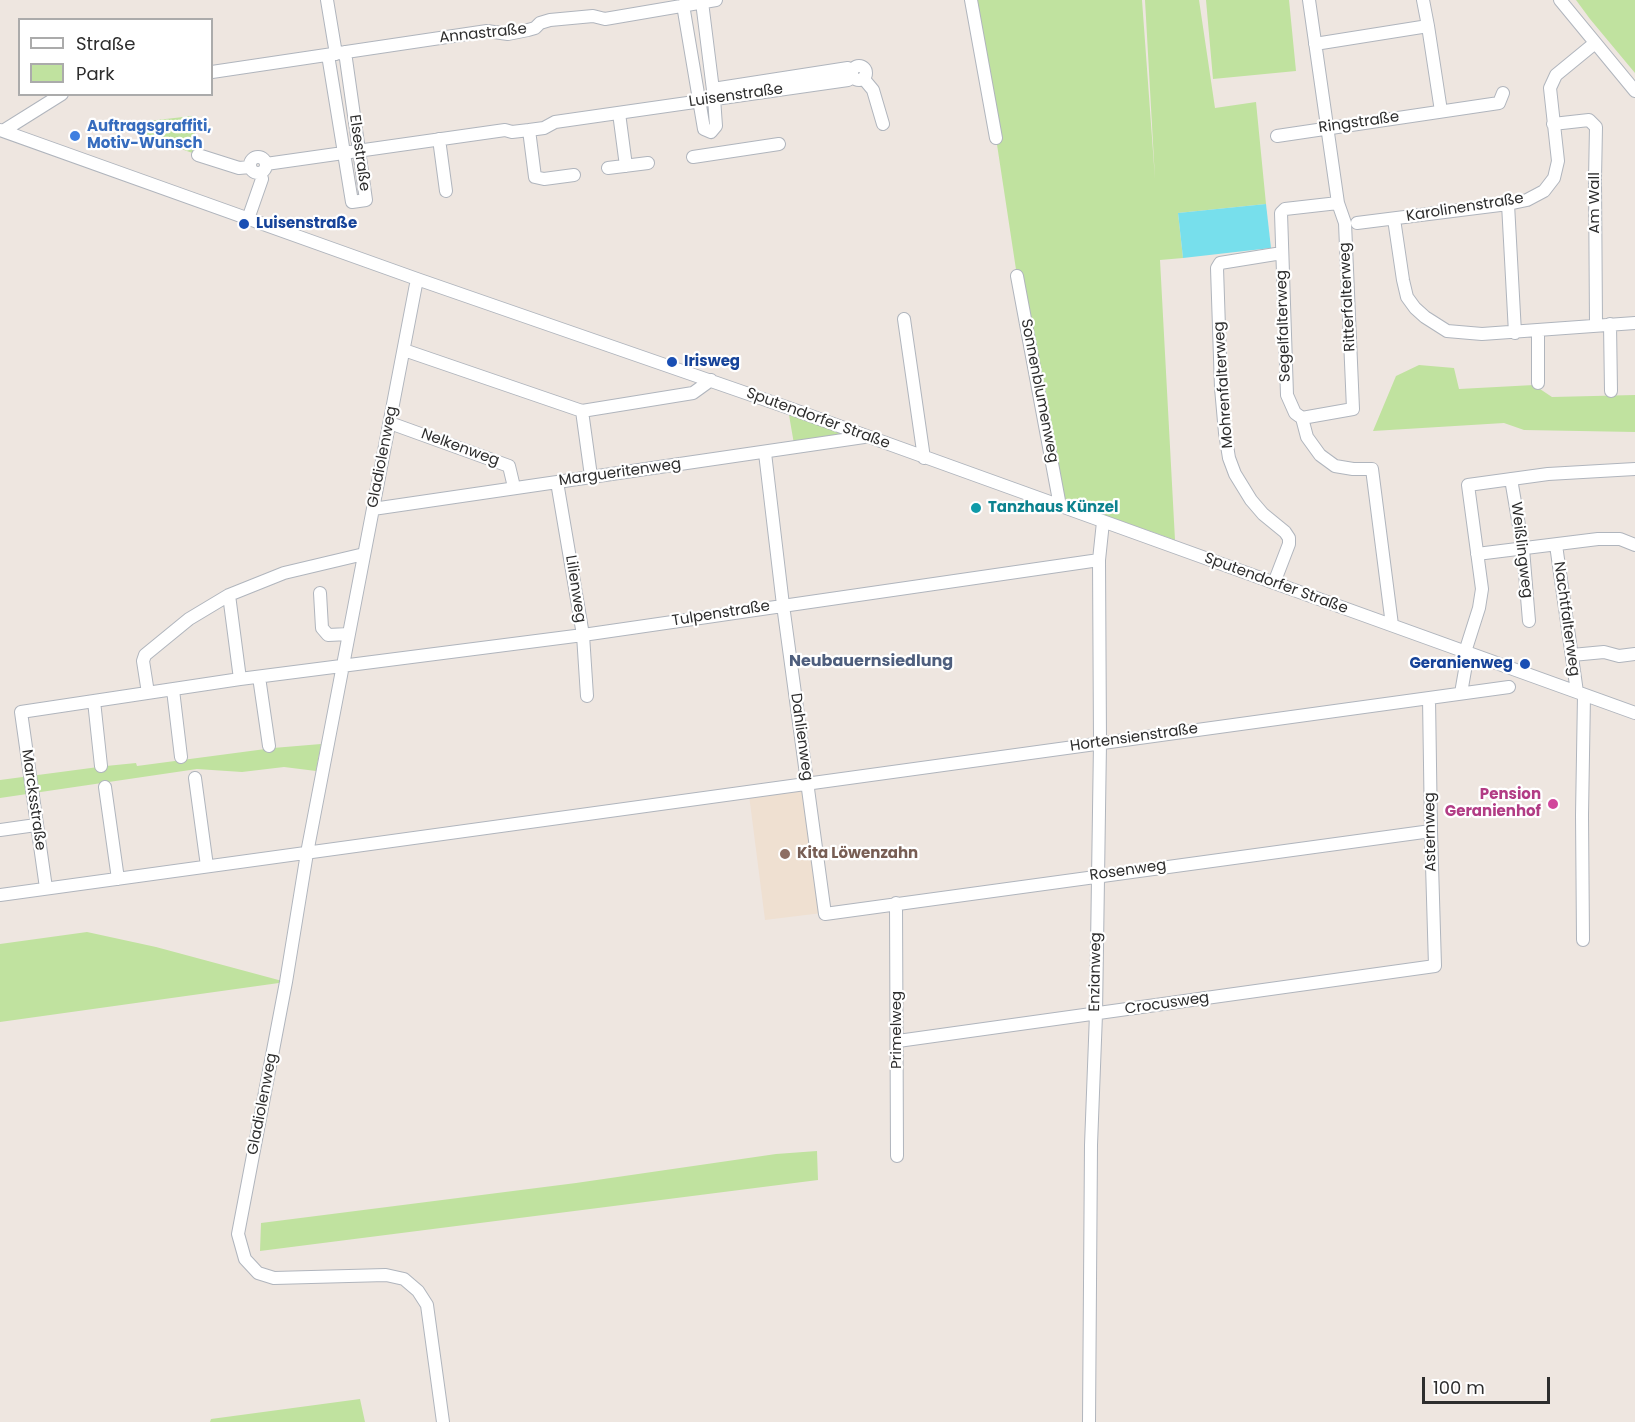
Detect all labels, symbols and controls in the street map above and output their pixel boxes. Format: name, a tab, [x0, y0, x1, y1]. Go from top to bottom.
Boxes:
legend	[18, 18, 213, 96]
street label: Annastraße	[438, 20, 528, 48]
text: Straße	[76, 31, 135, 56]
text: Park	[76, 61, 115, 86]
street label: Luisenstraße	[688, 80, 784, 112]
street label: Ringstraße	[1318, 108, 1400, 138]
street label: Elsestraße	[345, 114, 373, 192]
place label: Auftragsgraffiti, Motiv-Wunsch	[87, 118, 212, 153]
marker: Auftragsgraffiti, Motiv-Wunsch	[68, 129, 82, 143]
street label: Am Wall	[1586, 172, 1604, 234]
street label: Karolinenstraße	[1405, 190, 1525, 226]
place label: Luisenstraße	[256, 215, 357, 233]
marker: Luisenstraße	[237, 217, 251, 231]
street label: Ritterfalterweg	[1336, 242, 1360, 352]
street label: Segelfalterweg	[1273, 270, 1295, 382]
street label: Sonnenblumenweg	[1016, 318, 1062, 464]
street label: Mohrenfalterweg	[1211, 321, 1237, 449]
place label: Irisweg	[684, 353, 740, 371]
marker: Irisweg	[665, 355, 679, 369]
street label: Sputendorfer Straße	[744, 385, 892, 453]
street label: Gladiolenweg	[364, 405, 402, 509]
street label: Nelkenweg	[418, 426, 502, 470]
street label: Margueritenweg	[558, 456, 682, 490]
place label: Tanzhaus Künzel	[988, 499, 1118, 517]
marker: Tanzhaus Künzel	[969, 501, 983, 515]
street label: Weißlingweg	[1506, 501, 1536, 599]
street label: Sputendorfer Straße	[1202, 550, 1350, 618]
street label: Lilienweg	[561, 554, 589, 624]
street label: Nachtfalterweg	[1549, 560, 1583, 678]
street label: Tulpenstraße	[671, 597, 771, 631]
district label: Neubauernsiedlung	[789, 652, 953, 672]
place label: Geranienweg	[1409, 655, 1513, 673]
marker: Geranienweg	[1518, 657, 1532, 671]
street label: Dahlienweg	[786, 692, 816, 782]
street label: Hortensienstraße	[1069, 720, 1199, 756]
street label: Marcksstraße	[17, 748, 49, 852]
place label: Pension Geranienhof	[1445, 786, 1541, 821]
street label: Asternweg	[1421, 792, 1441, 872]
marker: Pension Geranienhof	[1546, 797, 1560, 811]
place label: Kita Löwenzahn	[797, 845, 918, 863]
marker: Kita Löwenzahn	[778, 847, 792, 861]
street label: Rosenweg	[1089, 857, 1167, 885]
street label: Enzianweg	[1086, 932, 1106, 1012]
street label: Crocusweg	[1124, 989, 1210, 1019]
street label: Primelweg	[888, 991, 906, 1069]
street label: Gladiolenweg	[244, 1052, 282, 1156]
scale bar	[1425, 1365, 1552, 1403]
text: 100 m	[1433, 1375, 1485, 1400]

